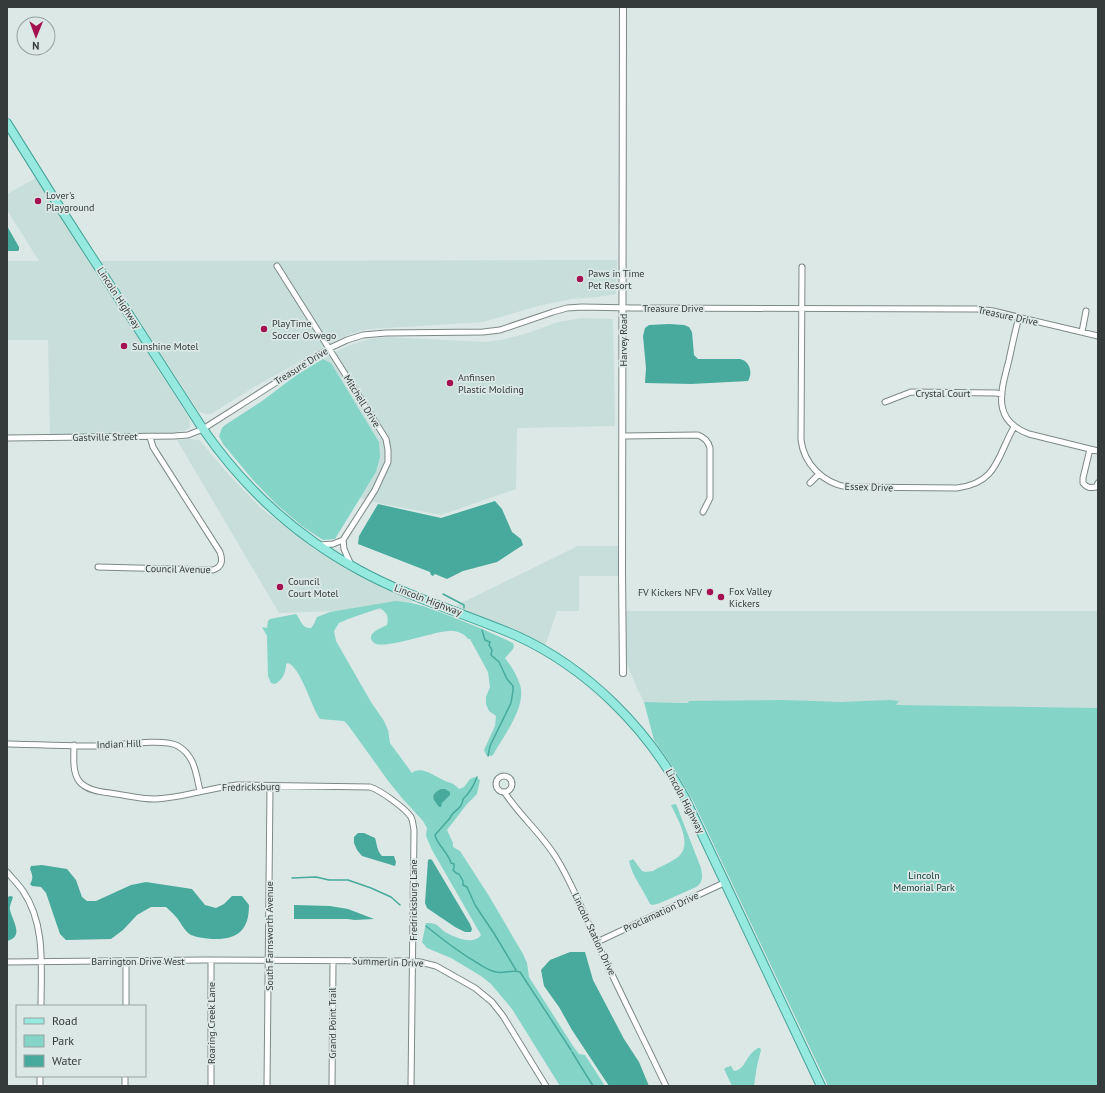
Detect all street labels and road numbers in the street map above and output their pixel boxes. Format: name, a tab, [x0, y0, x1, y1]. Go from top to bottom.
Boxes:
street label: Lincoln Highway	[94, 265, 144, 332]
street label: Treasure Drive	[642, 302, 704, 315]
street label: Treasure Drive	[977, 303, 1039, 329]
street label: Harvey Road	[617, 314, 630, 366]
street label: Treasure Drive	[272, 344, 330, 388]
street label: Mitchell Drive	[341, 372, 383, 430]
street label: Crystal Court	[916, 387, 971, 400]
street label: Gastville Street	[72, 430, 138, 444]
street label: Essex Drive	[845, 480, 893, 494]
street label: Council Avenue	[145, 562, 211, 576]
street label: Lincoln Highway	[392, 581, 464, 619]
street label: Indian Hill	[96, 737, 142, 751]
street label: Lincoln Highway	[663, 767, 708, 836]
street label: Fredricksburg	[222, 780, 280, 794]
street label: Fredricksburg Lane	[407, 859, 420, 941]
street label: South Farnsworth Avenue	[263, 881, 276, 991]
street label: Proclamation Drive	[621, 889, 701, 935]
street label: Lincoln Station Drive	[569, 891, 619, 977]
street label: Summerlin Drive	[352, 954, 424, 970]
street label: Barrington Drive West	[91, 955, 185, 968]
street label: Roaring Creek Lane	[205, 982, 218, 1064]
street label: Grand Point Trail	[326, 987, 339, 1058]

